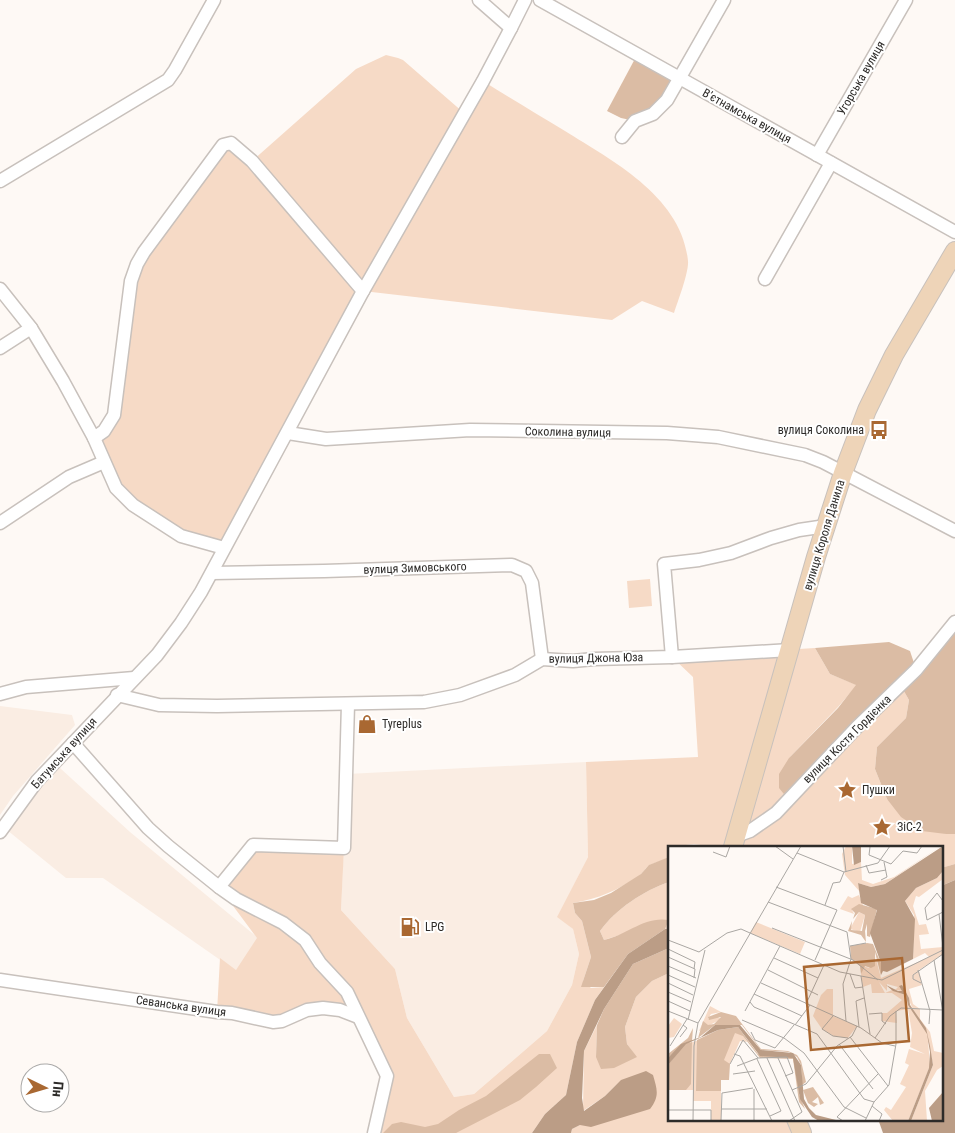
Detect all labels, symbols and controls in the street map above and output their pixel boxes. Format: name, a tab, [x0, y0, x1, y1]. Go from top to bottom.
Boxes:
street label: Угорська вулиця	[834, 39, 888, 117]
street label: Вʼєтнамська вулиця	[700, 86, 794, 146]
bus stop icon: вулиця Соколина	[868, 419, 890, 441]
place label: вулиця Соколина	[778, 423, 864, 437]
street label: Соколина вулиця	[525, 424, 611, 440]
street label: вулиця Короля Данила	[801, 478, 848, 592]
street label: вулиця Зимовського	[363, 559, 467, 577]
street label: вулиця Джона Юза	[549, 650, 644, 666]
street label: вулиця Костя Гордієнка	[800, 692, 894, 786]
shop icon: Tyreplus	[356, 713, 378, 735]
street label: Батумська вулиця	[28, 715, 100, 791]
place label: Tyreplus	[382, 717, 422, 731]
place icon: Пушки	[836, 779, 858, 801]
place label: Пушки	[862, 783, 895, 797]
place icon: ЗіС-2	[871, 816, 893, 838]
place label: ЗіС-2	[897, 820, 922, 834]
inset map	[668, 846, 942, 1120]
fuel station icon: LPG	[399, 916, 421, 938]
place label: LPG	[425, 920, 444, 934]
street label: Севанська вулиця	[135, 993, 227, 1019]
north arrow	[20, 1063, 70, 1113]
text: Пн	[49, 1081, 67, 1098]

